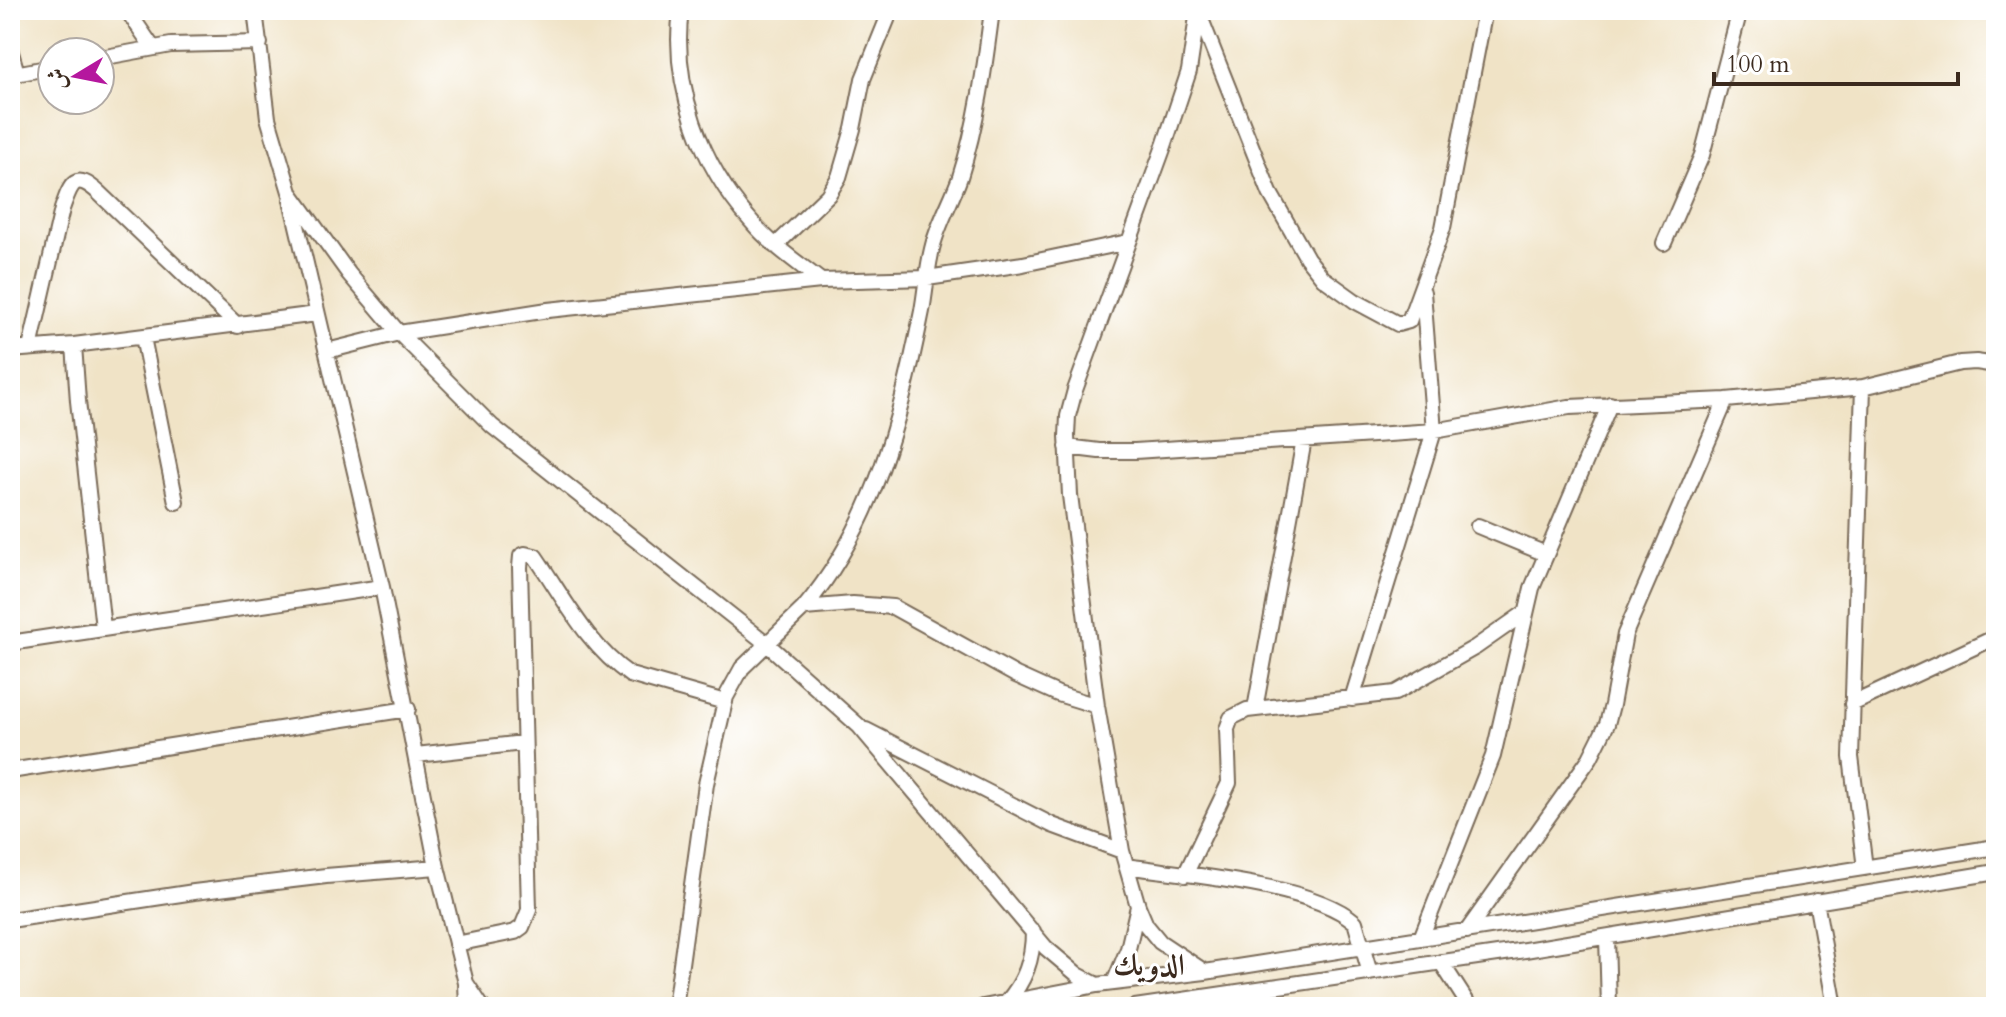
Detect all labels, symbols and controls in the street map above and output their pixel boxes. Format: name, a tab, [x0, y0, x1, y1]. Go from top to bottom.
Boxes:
north arrow	[36, 36, 116, 116]
scale bar	[1714, 36, 1958, 86]
text: 100 m	[1726, 48, 1790, 81]
text: ش	[41, 66, 74, 93]
district label: الدويك	[1113, 945, 1185, 986]

